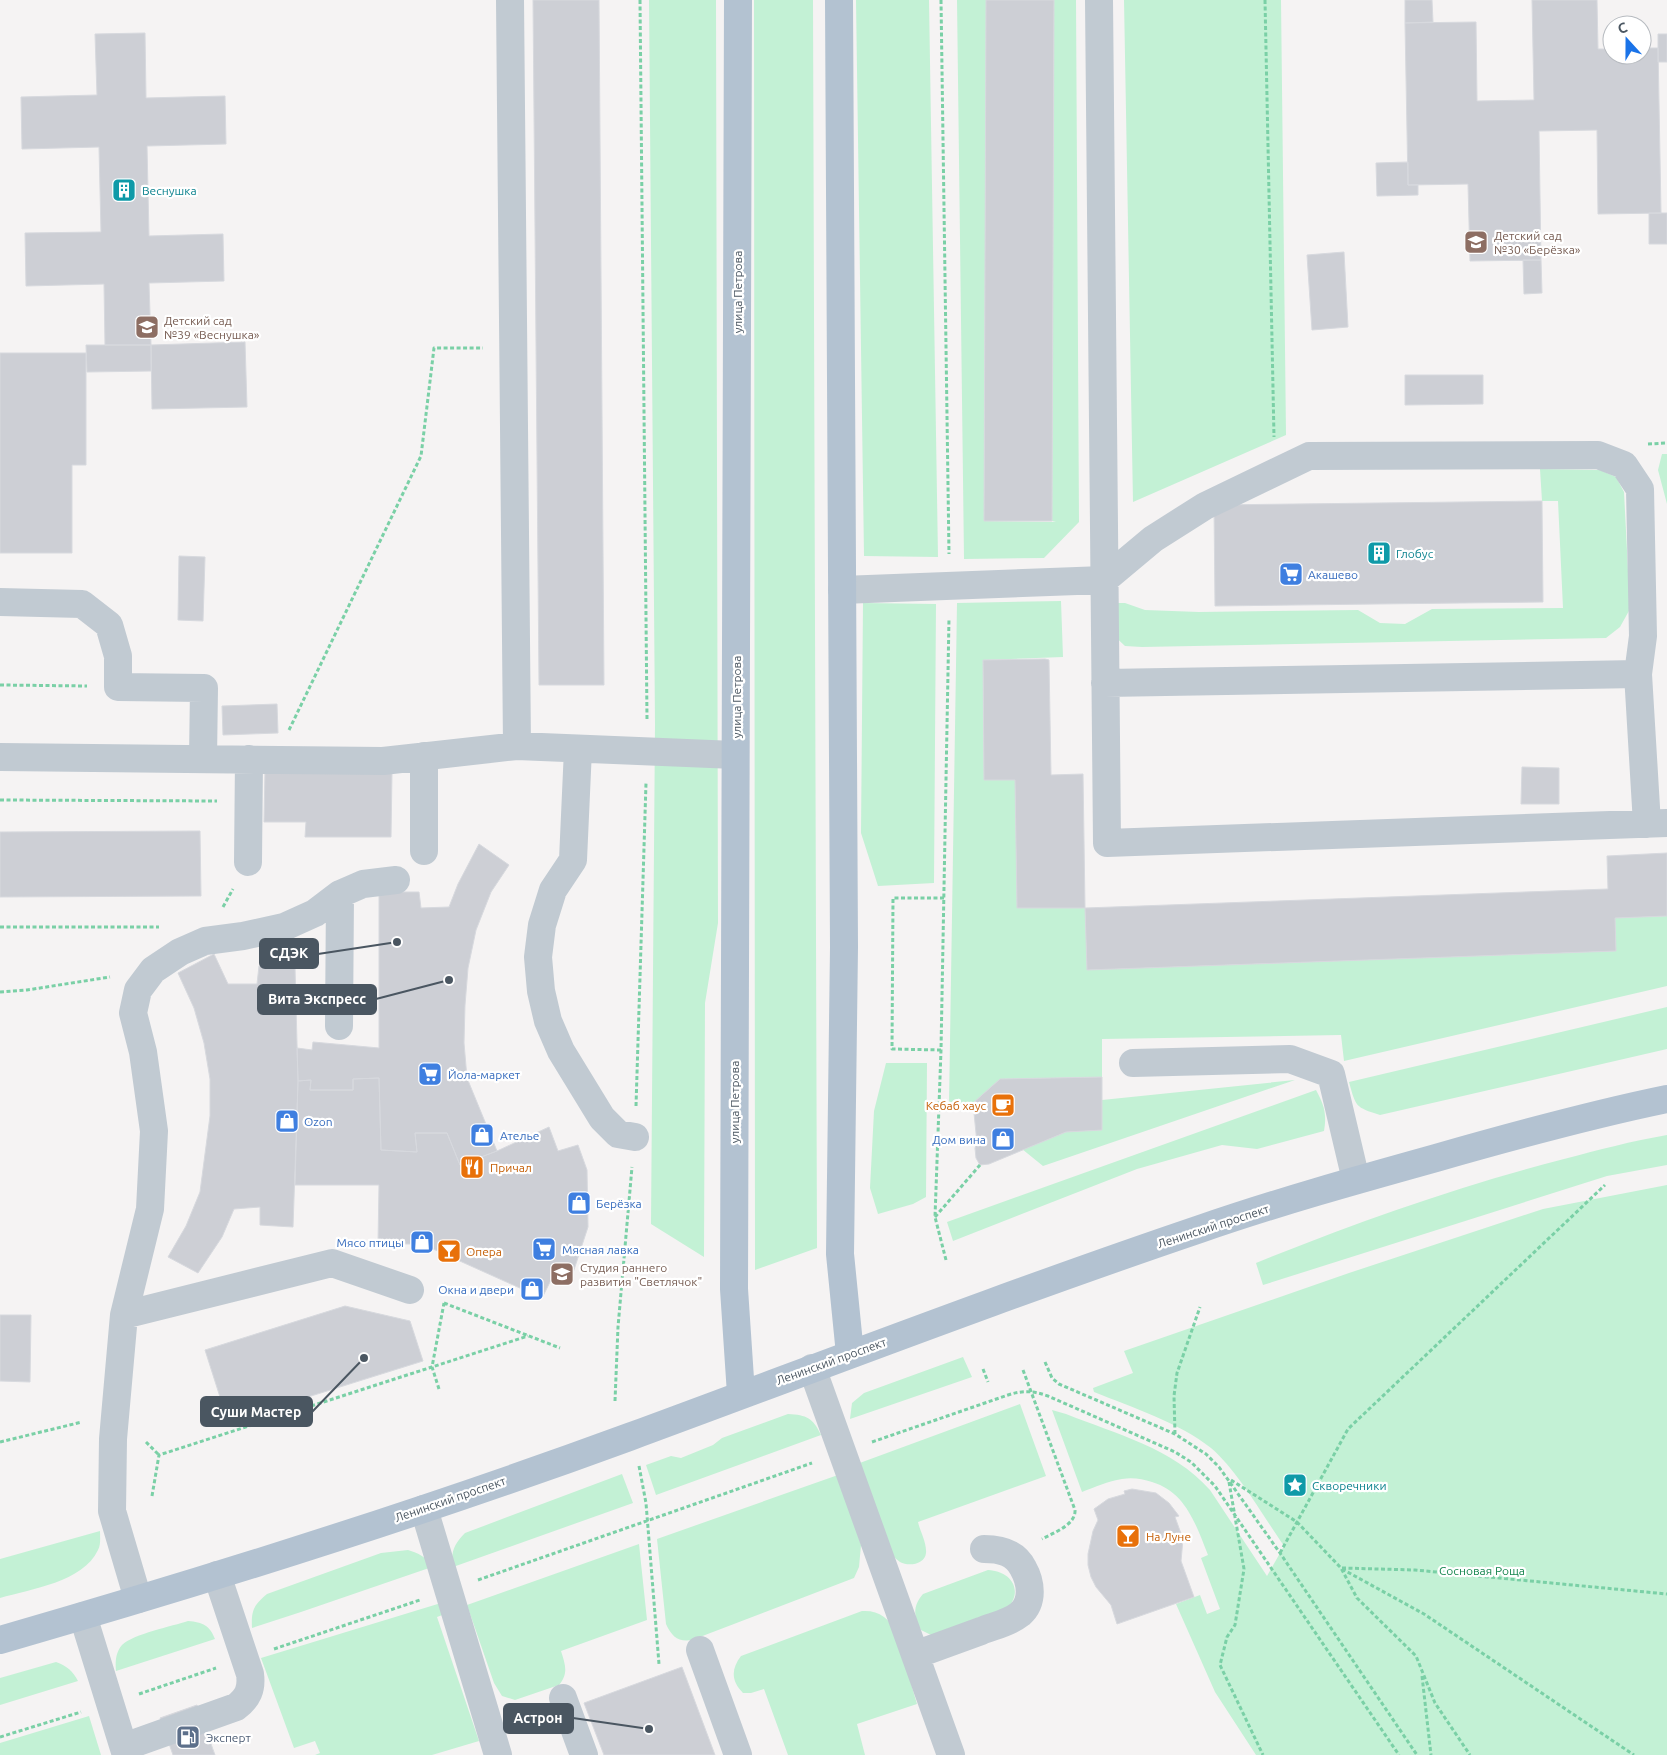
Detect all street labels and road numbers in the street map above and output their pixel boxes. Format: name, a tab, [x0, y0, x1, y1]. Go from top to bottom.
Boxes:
street label: улица Петрова	[731, 251, 744, 333]
street label: улица Петрова	[730, 656, 743, 738]
street label: улица Петрова	[728, 1061, 741, 1143]
street label: Ленинский проспект	[1156, 1202, 1271, 1250]
street label: Ленинский проспект	[774, 1335, 889, 1387]
street label: Ленинский проспект	[393, 1474, 508, 1524]

